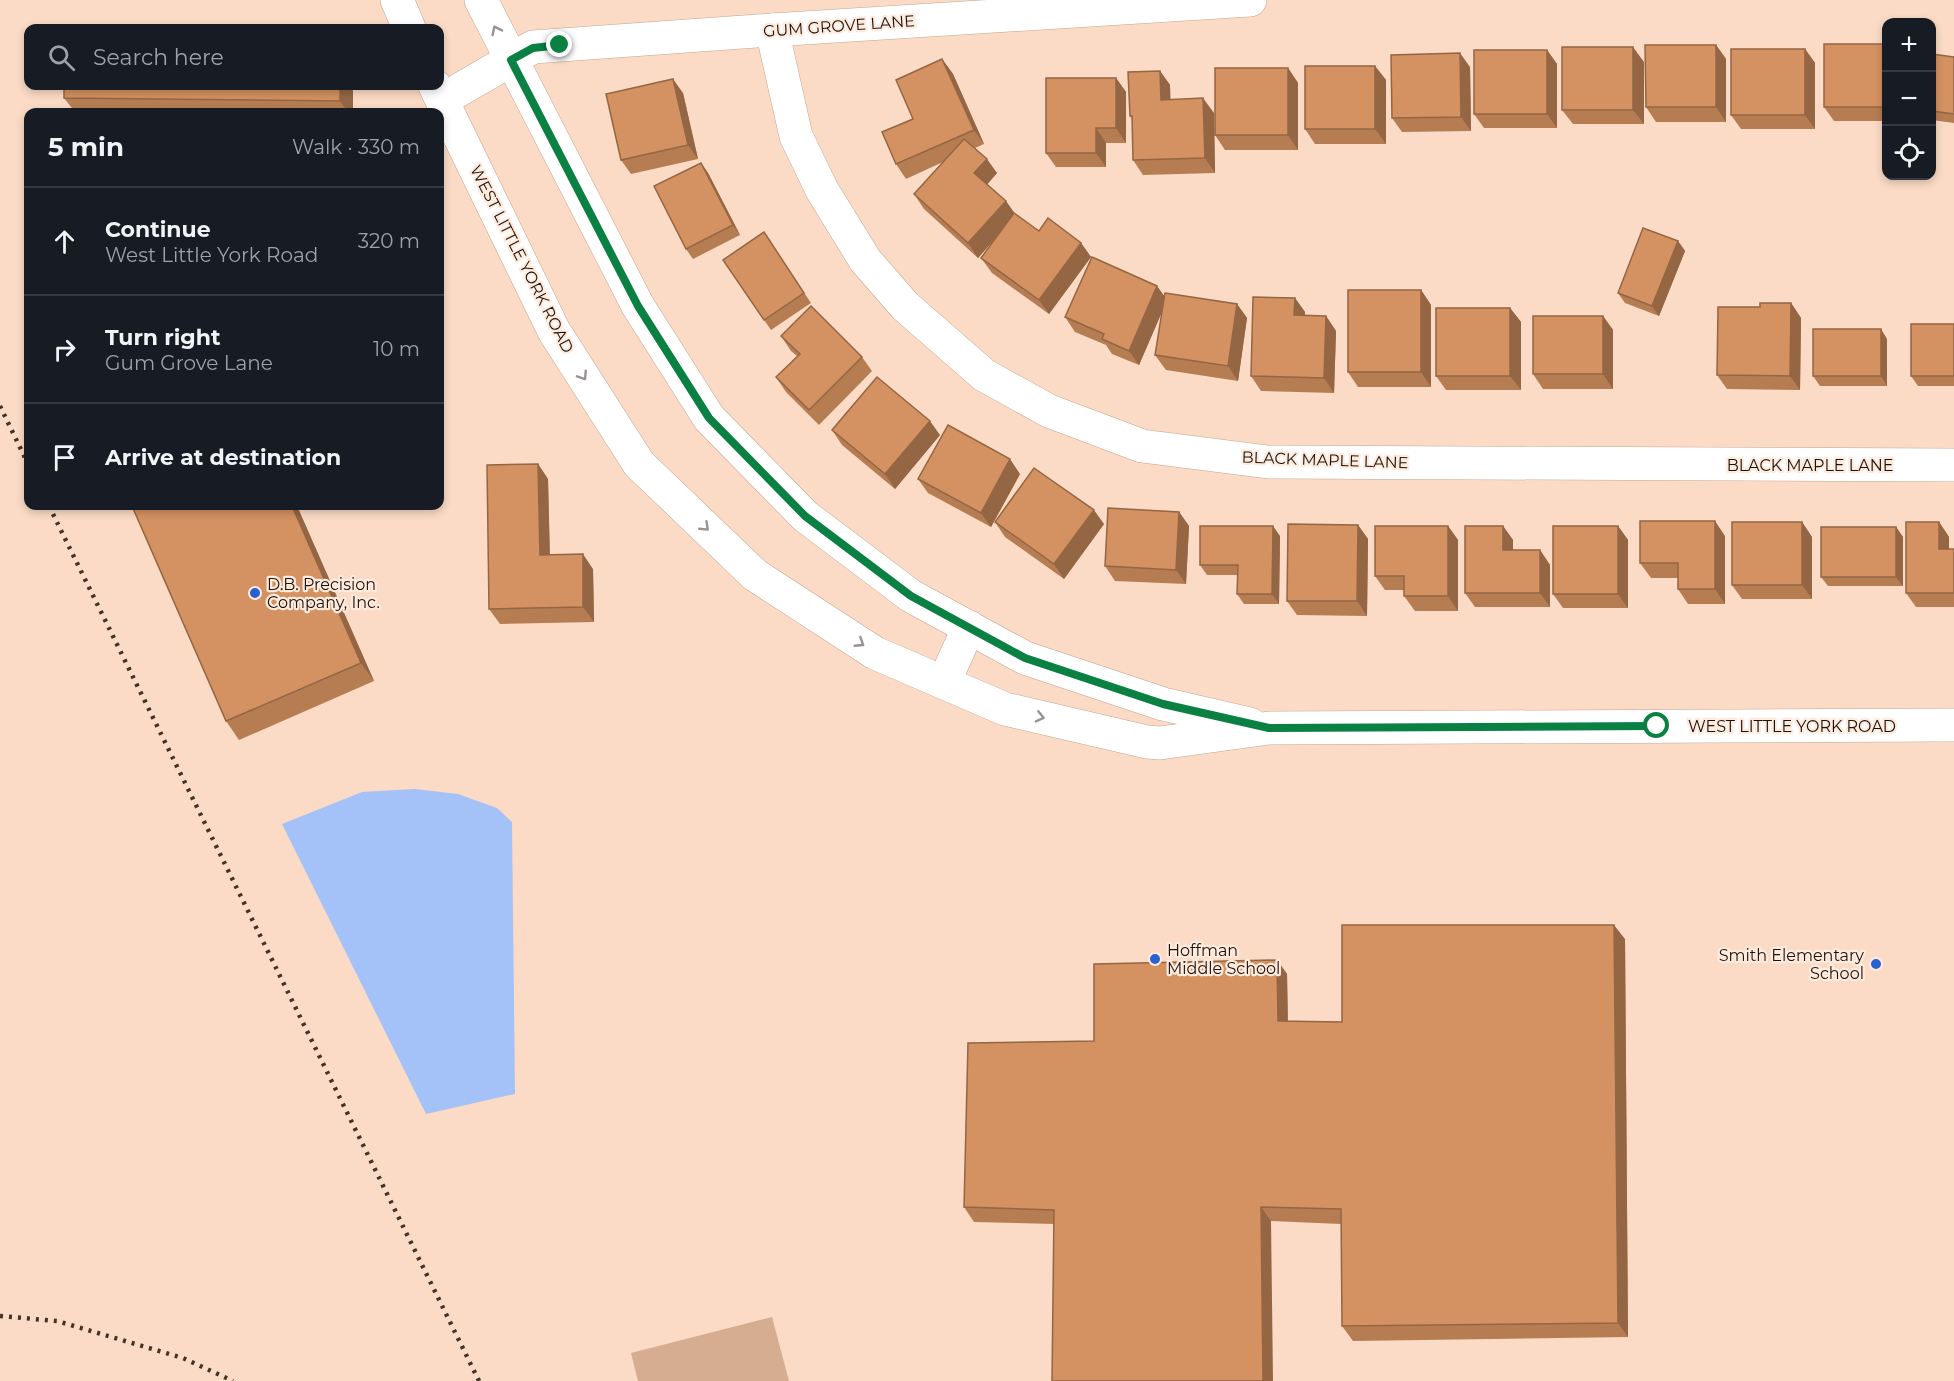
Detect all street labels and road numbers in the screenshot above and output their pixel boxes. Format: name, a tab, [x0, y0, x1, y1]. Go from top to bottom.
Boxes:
street label: GUM GROVE LANE	[763, 11, 915, 41]
street label: WEST LITTLE YORK ROAD	[466, 162, 578, 356]
street label: BLACK MAPLE LANE	[1241, 448, 1409, 472]
street label: BLACK MAPLE LANE	[1727, 456, 1893, 475]
street label: WEST LITTLE YORK ROAD	[1688, 717, 1896, 736]

